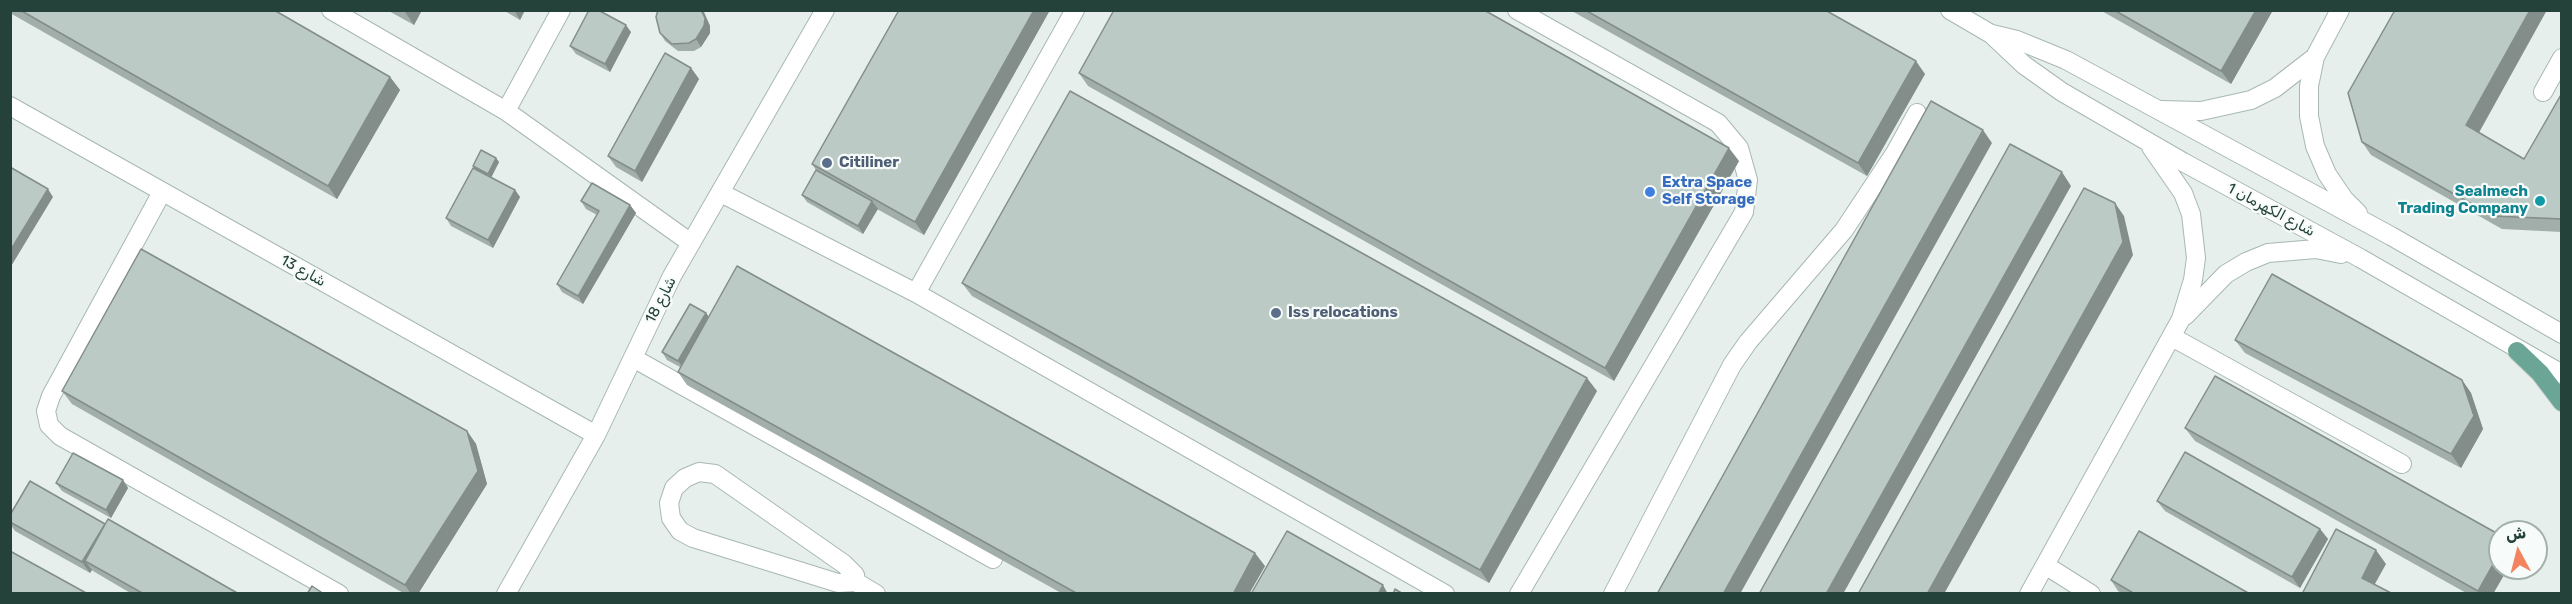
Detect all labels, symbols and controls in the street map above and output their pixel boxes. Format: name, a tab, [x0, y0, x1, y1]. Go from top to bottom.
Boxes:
place label: Citiliner	[839, 154, 899, 172]
marker: Citiliner	[820, 156, 834, 170]
place label: Extra Space Self Storage	[1662, 174, 1755, 209]
street label: شارع الكهرمان 1	[2224, 179, 2318, 241]
place label: Sealmech Trading Company	[2398, 183, 2528, 218]
marker: Extra Space Self Storage	[1643, 185, 1657, 199]
marker: Sealmech Trading Company	[2533, 194, 2547, 208]
street label: شارع 13	[277, 251, 329, 291]
street label: شارع 18	[642, 274, 680, 326]
place label: Iss relocations	[1288, 304, 1398, 322]
marker: Iss relocations	[1269, 306, 1283, 320]
north arrow	[2488, 520, 2548, 580]
text: ش	[2505, 523, 2527, 544]

